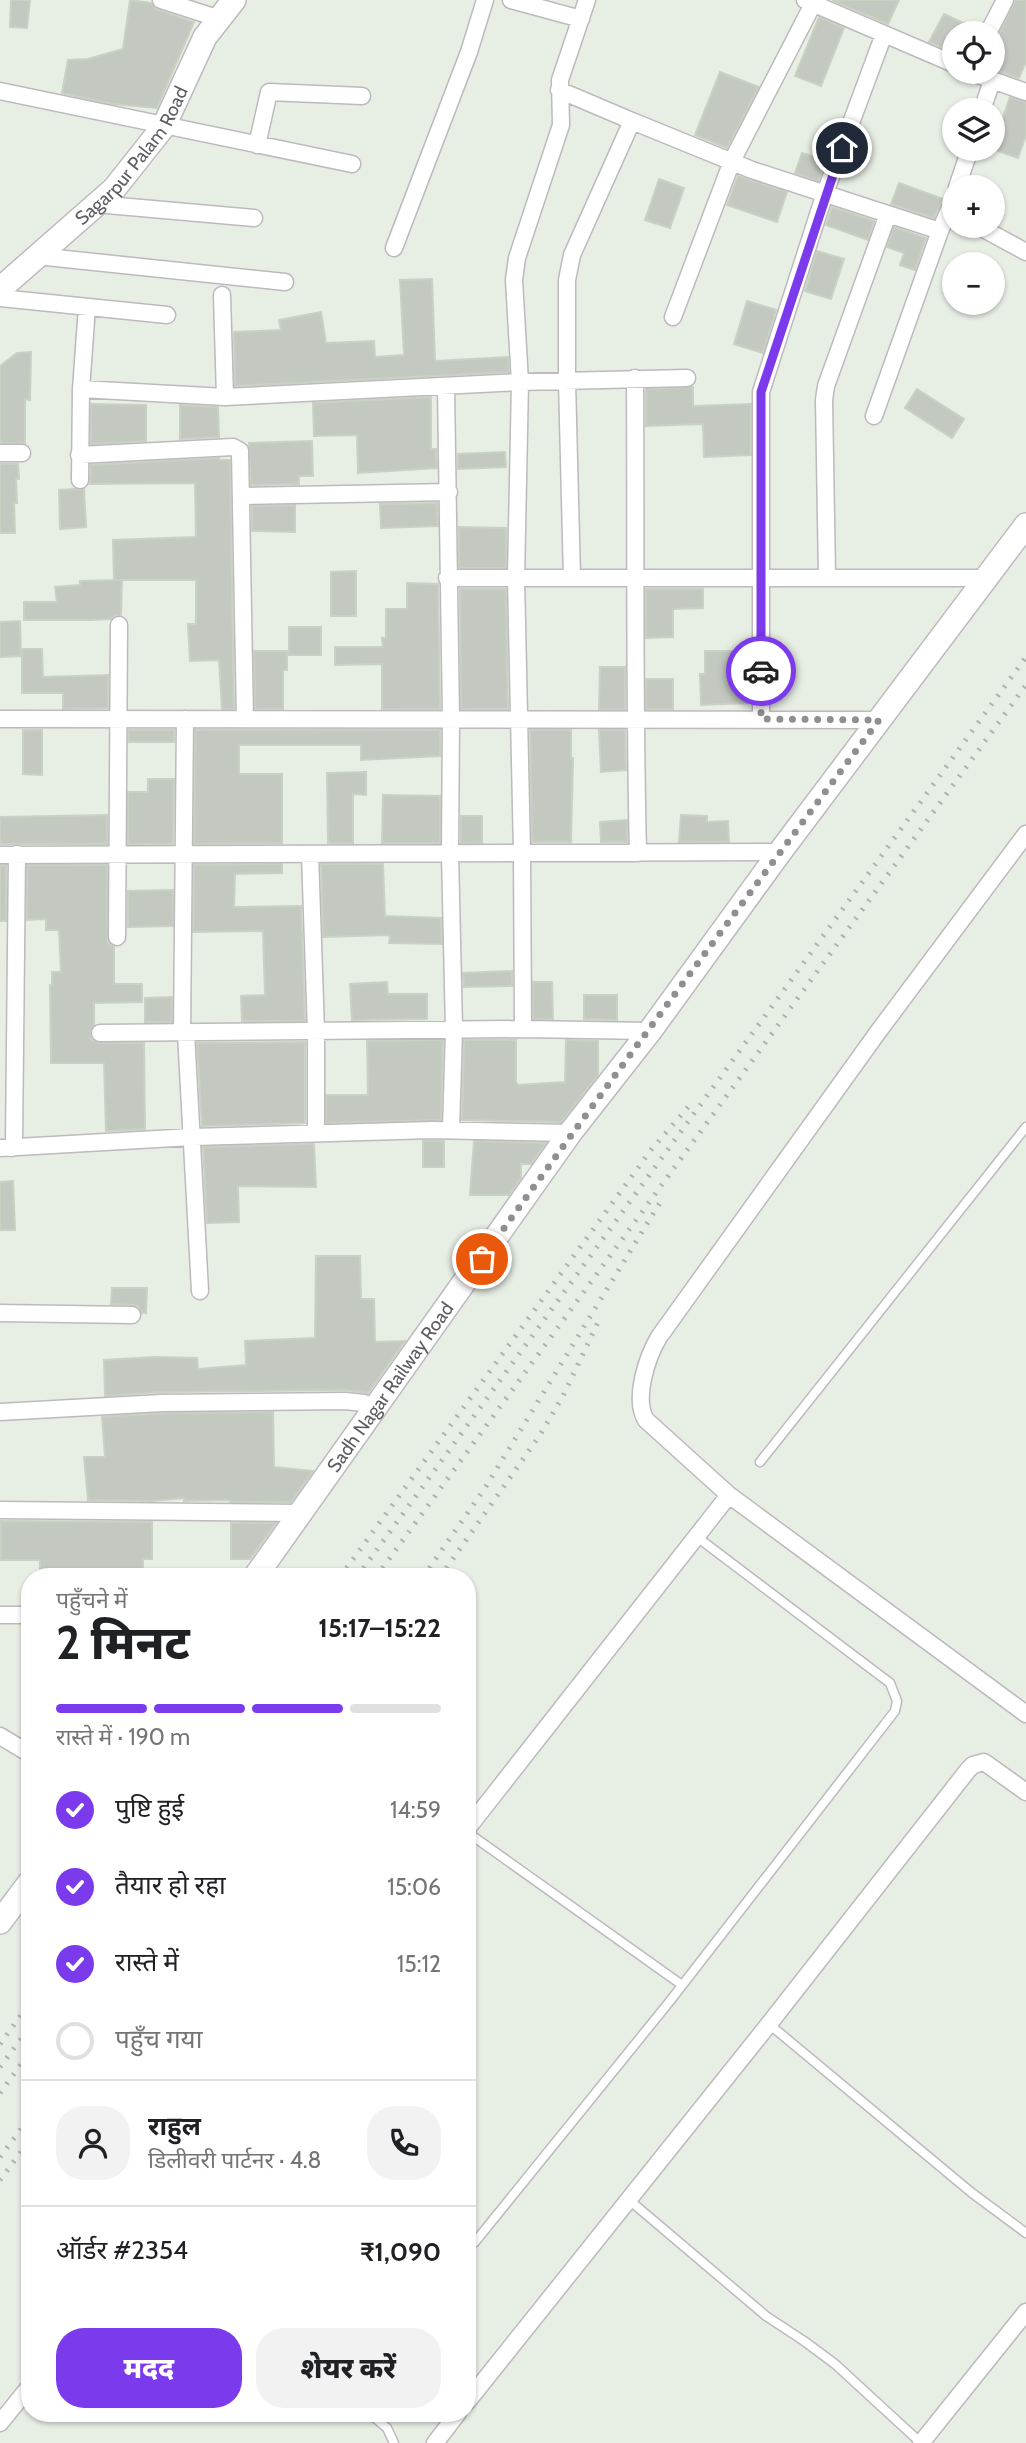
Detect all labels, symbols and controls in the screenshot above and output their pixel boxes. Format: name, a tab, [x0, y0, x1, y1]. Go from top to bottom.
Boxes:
map controls	[942, 21, 1005, 315]
button: locate	[942, 21, 1005, 84]
street label: Sagarpur Palam Road	[70, 83, 193, 230]
button: layers	[942, 98, 1005, 161]
pin	[812, 118, 872, 178]
icon: home	[823, 129, 861, 167]
button: +	[942, 175, 1005, 238]
button: −	[942, 252, 1005, 315]
courier	[726, 636, 796, 706]
icon: car	[742, 652, 780, 690]
pin	[452, 1229, 512, 1289]
icon: bag	[463, 1240, 501, 1278]
street label: Sadh Nagar Railway Road	[322, 1298, 458, 1477]
text: पहुँचने में	[56, 1586, 128, 1614]
text: 15:17–15:22	[318, 1612, 441, 1644]
text: 2 मिनट	[56, 1615, 190, 1671]
text: रास्ते में · 190 m	[56, 1723, 190, 1751]
icon: check	[56, 1791, 94, 1829]
text: पुष्टि हुई	[115, 1792, 184, 1824]
text: 14:59	[390, 1796, 441, 1824]
icon: check	[56, 1868, 94, 1906]
text: तैयार हो रहा	[115, 1869, 226, 1901]
text: 15:06	[387, 1873, 441, 1901]
icon: check	[56, 1945, 94, 1983]
text: रास्ते में	[115, 1946, 179, 1978]
text: 15:12	[397, 1950, 441, 1978]
text: पहुँच गया	[115, 2023, 202, 2055]
button: person	[56, 2106, 130, 2180]
button: phone	[367, 2106, 441, 2180]
text: राहुल	[148, 2110, 201, 2142]
text: डिलीवरी पार्टनर · 4.8	[148, 2146, 321, 2174]
text: ऑर्डर #2354	[56, 2234, 188, 2266]
text: ₹1,090	[360, 2236, 441, 2268]
button: मदद	[56, 2328, 242, 2408]
button: शेयर करें	[256, 2328, 441, 2408]

